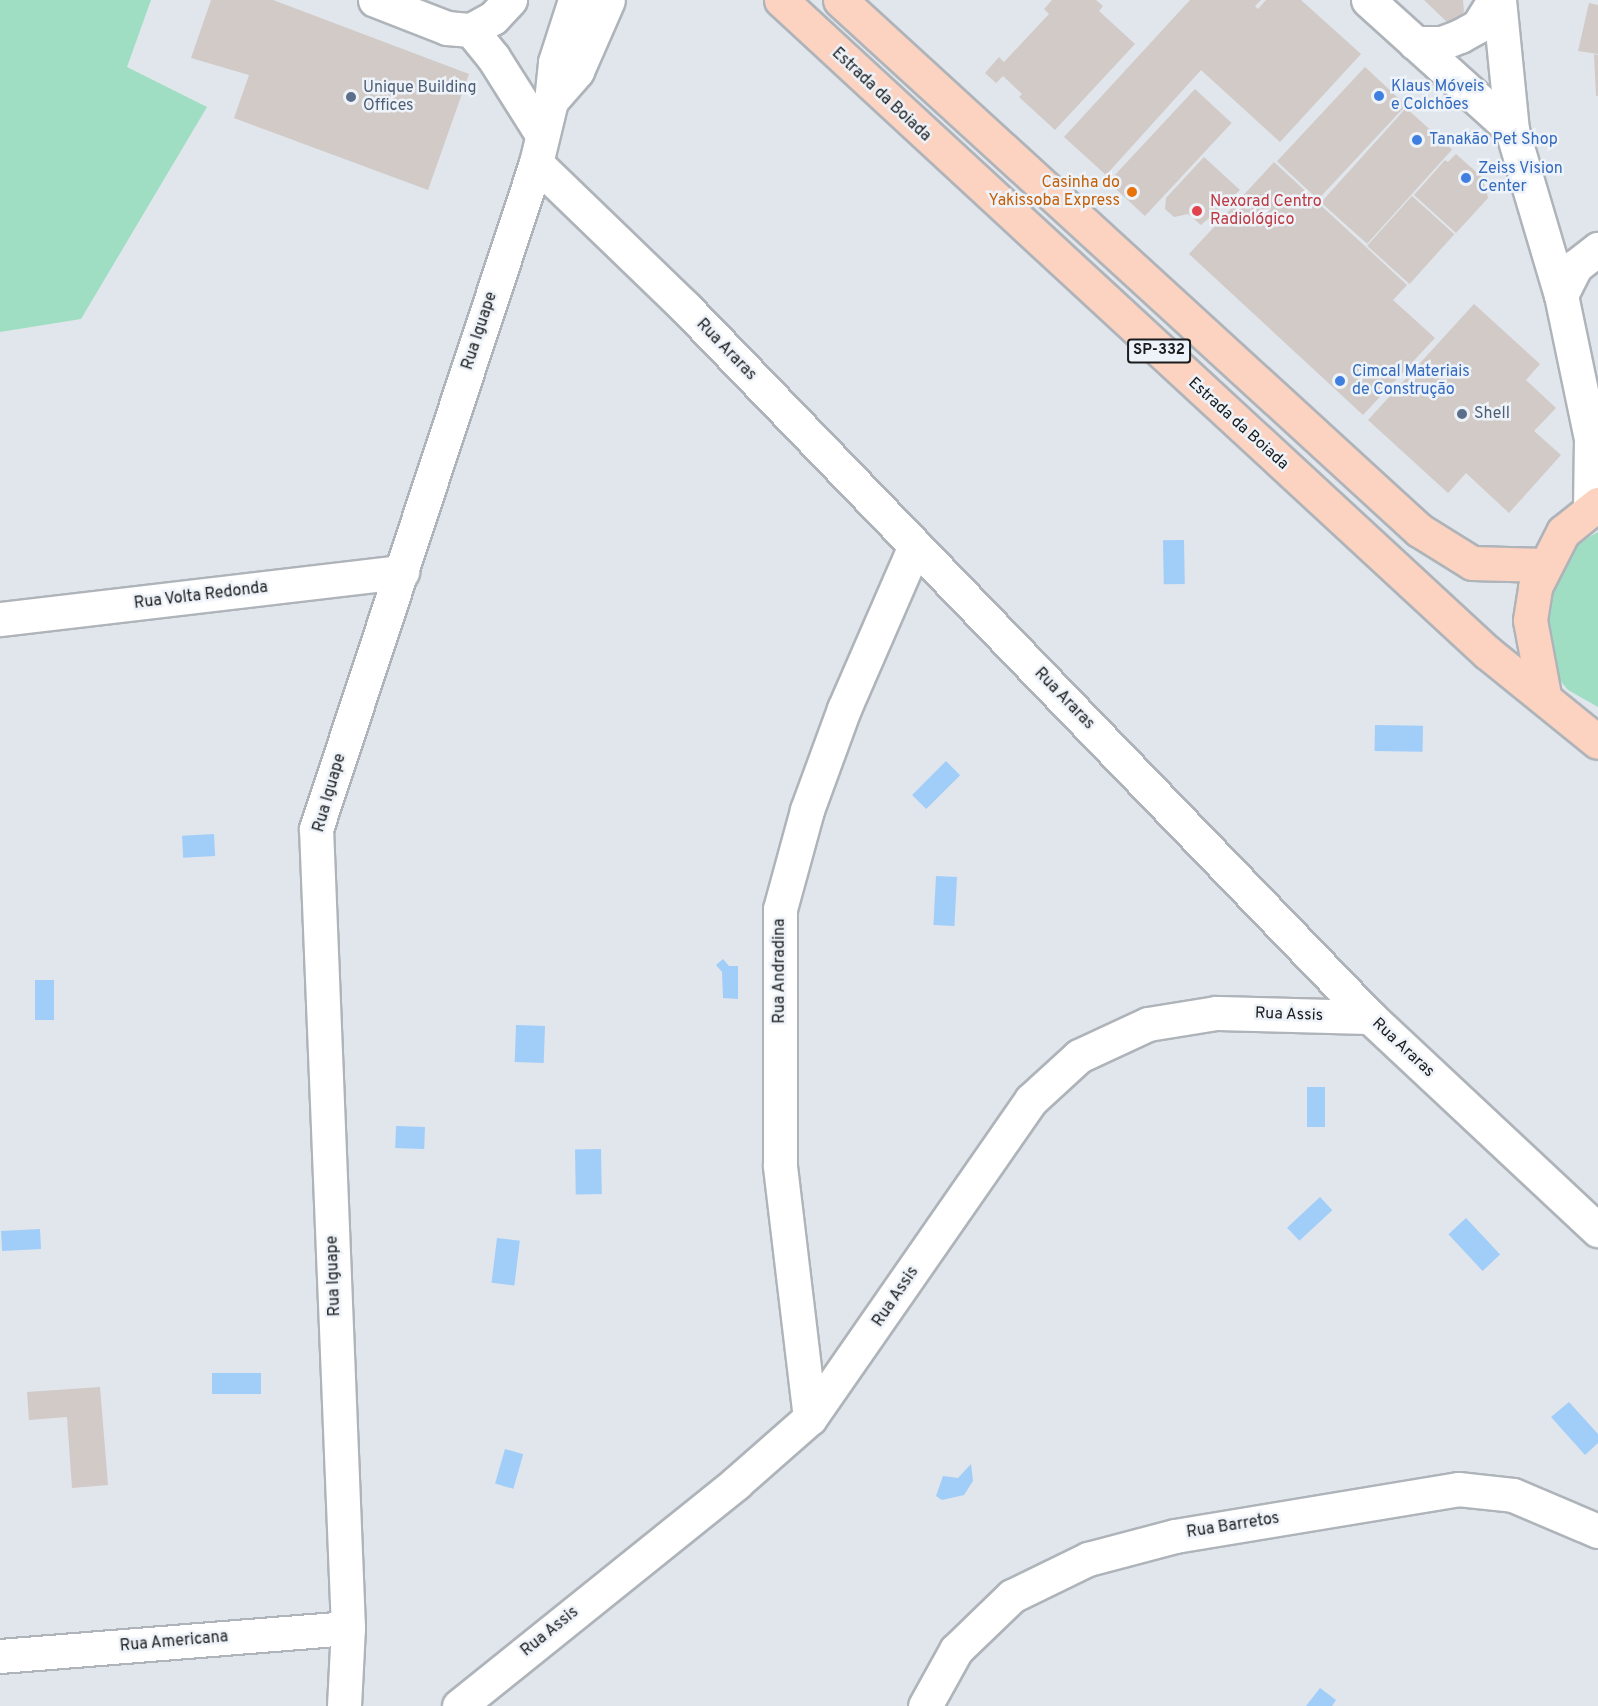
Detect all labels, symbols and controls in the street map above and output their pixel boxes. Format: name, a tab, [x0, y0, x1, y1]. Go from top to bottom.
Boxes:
street label: Estrada da Boiada	[827, 44, 935, 146]
place label: Klaus Móveis e Colchões	[1391, 77, 1485, 115]
place label: Unique Building Offices	[363, 78, 476, 116]
marker: Klaus Móveis e Colchões	[1372, 89, 1386, 103]
marker: Unique Building Offices	[344, 90, 358, 104]
place label: Tanakão Pet Shop	[1429, 130, 1558, 150]
marker: Tanakão Pet Shop	[1410, 133, 1424, 147]
place label: Zeiss Vision Center	[1478, 159, 1563, 197]
marker: Zeiss Vision Center	[1459, 171, 1473, 185]
place label: Casinha do Yakissoba Express	[989, 173, 1120, 211]
marker: Casinha do Yakissoba Express	[1125, 185, 1139, 199]
place label: Nexorad Centro Radiológico	[1210, 192, 1322, 230]
marker: Nexorad Centro Radiológico	[1188, 202, 1206, 220]
street label: Rua Iguape	[458, 290, 502, 372]
street label: Rua Araras	[692, 315, 760, 385]
road number: SP-332	[1126, 339, 1192, 363]
place label: Cimcal Materiais de Construção	[1352, 362, 1470, 400]
street label: Estrada da Boiada	[1184, 374, 1292, 474]
marker: Cimcal Materiais de Construção	[1333, 374, 1347, 388]
place label: Shell	[1474, 404, 1510, 424]
marker: Shell	[1455, 407, 1469, 421]
street label: Rua Volta Redonda	[133, 578, 269, 614]
street label: Rua Araras	[1030, 664, 1098, 734]
street label: Rua Iguape	[310, 751, 350, 835]
street label: Rua Andradina	[770, 918, 790, 1024]
street label: Rua Assis	[1254, 1004, 1324, 1026]
street label: Rua Araras	[1368, 1014, 1438, 1082]
street label: Rua Iguape	[323, 1235, 345, 1317]
street label: Rua Assis	[869, 1263, 923, 1331]
street label: Rua Barretos	[1185, 1509, 1281, 1543]
street label: Rua Assis	[517, 1603, 583, 1661]
street label: Rua Americana	[119, 1628, 229, 1656]

